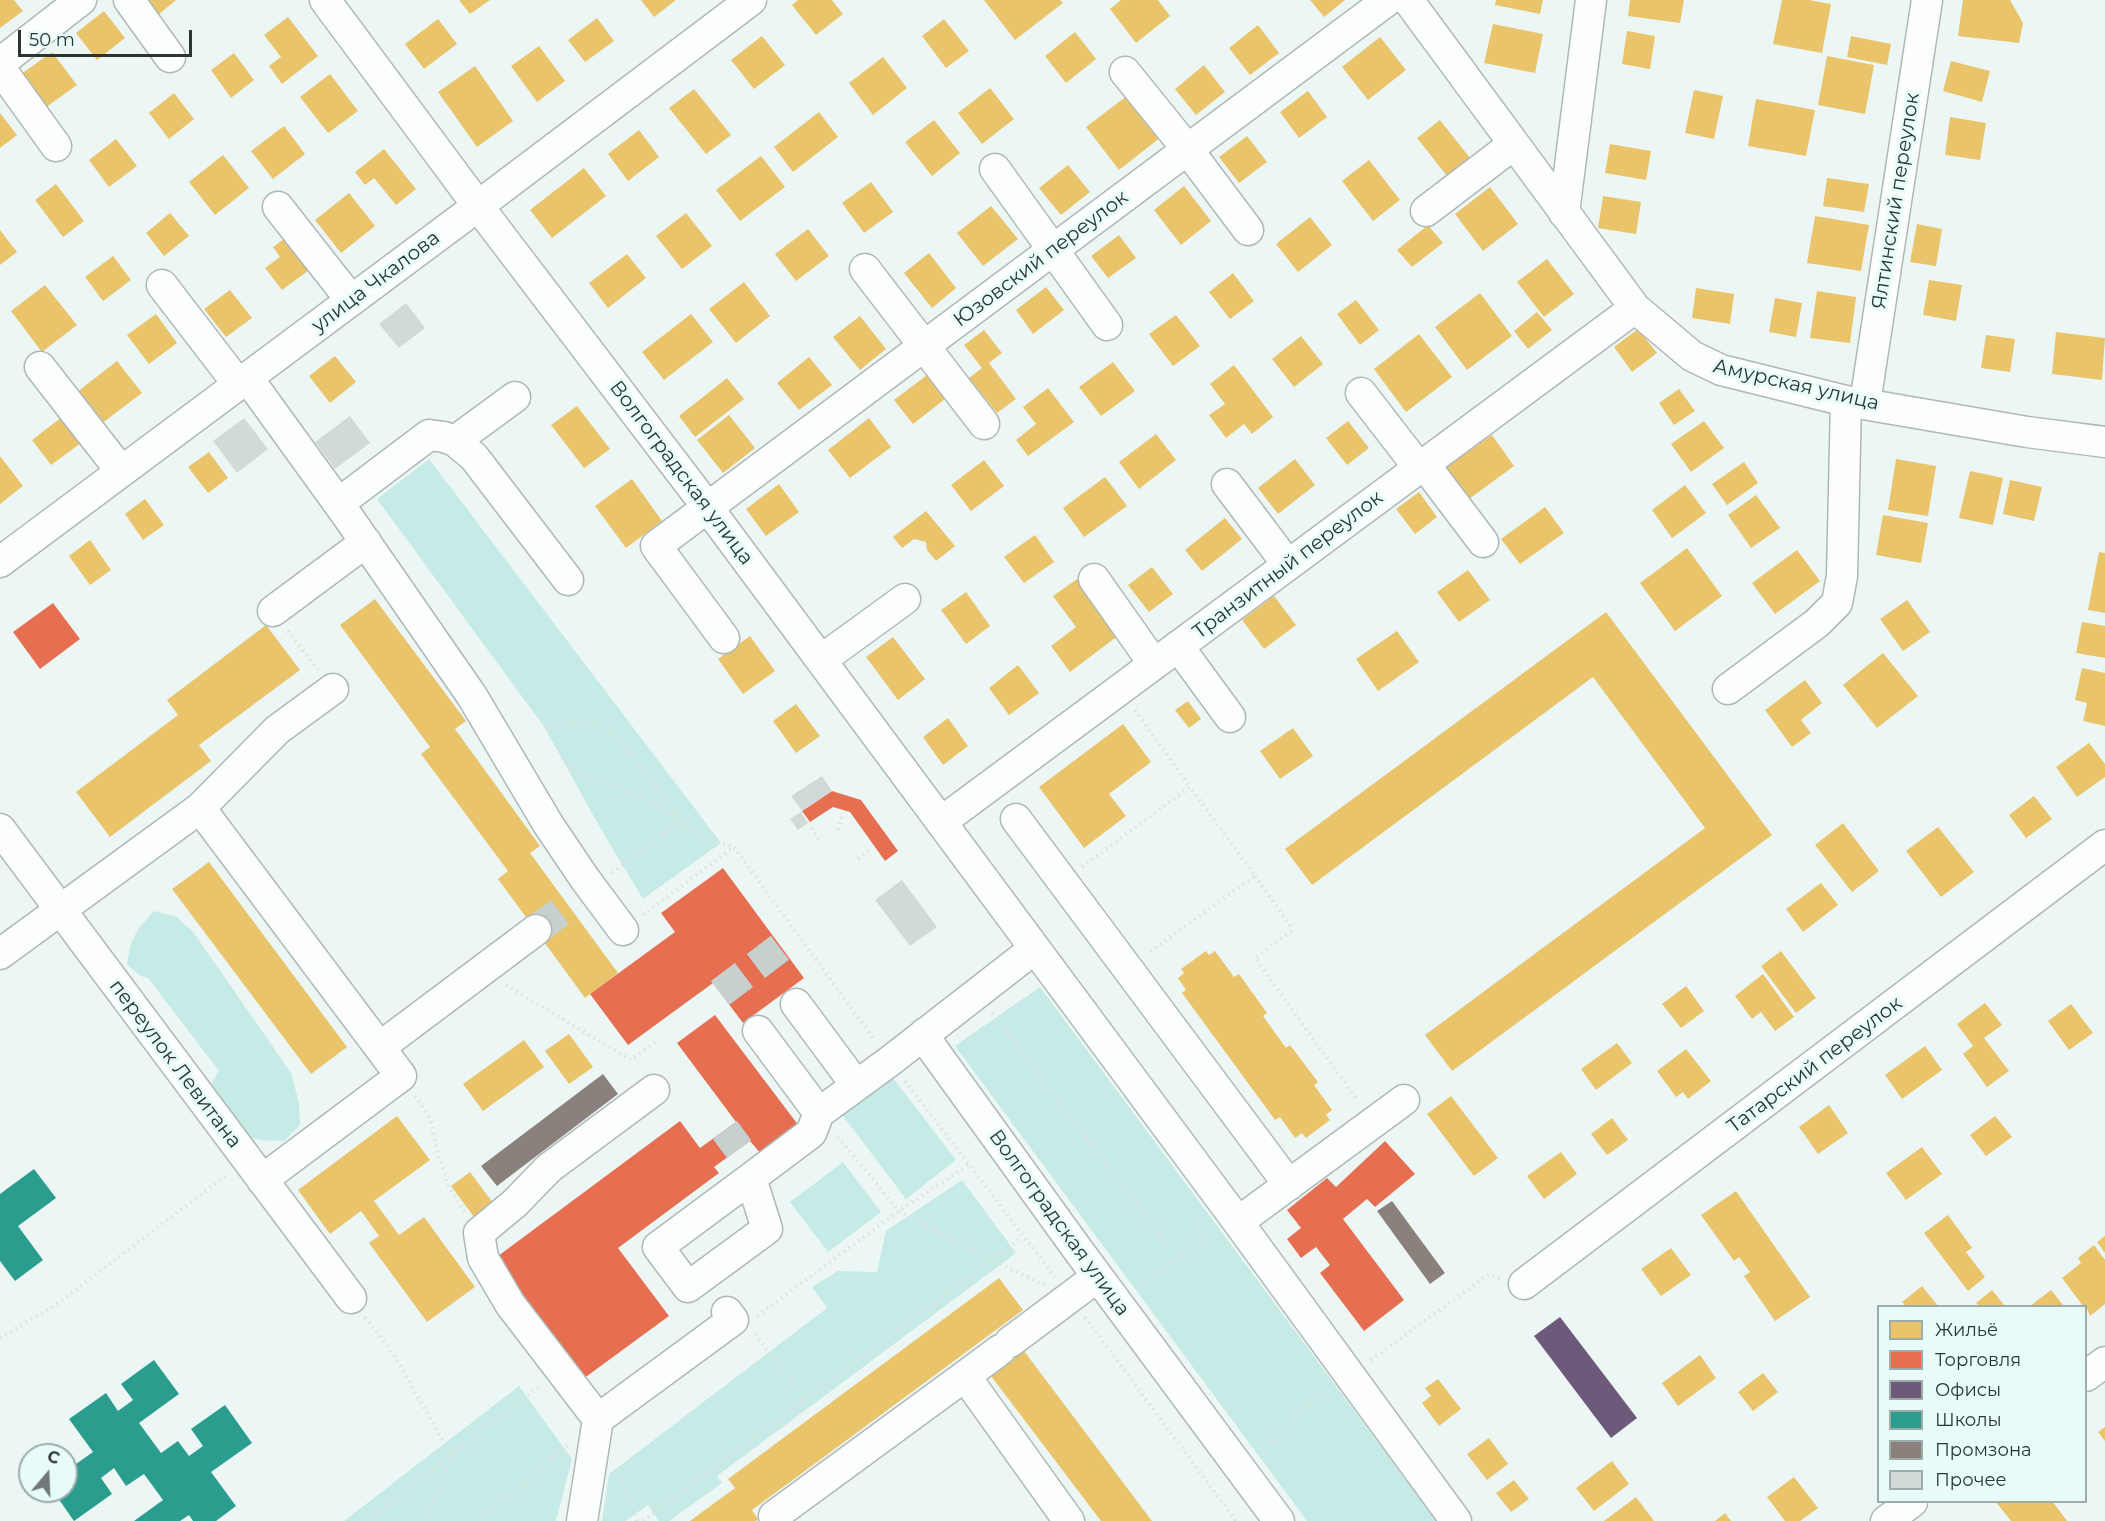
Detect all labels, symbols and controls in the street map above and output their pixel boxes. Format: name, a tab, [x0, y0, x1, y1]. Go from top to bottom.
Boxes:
scale bar	[21, 18, 195, 56]
text: 50 m	[29, 29, 75, 51]
street label: Ялтинский переулок	[1867, 91, 1925, 311]
street label: Юзовский переулок	[949, 185, 1133, 333]
street label: улица Чкалова	[307, 226, 445, 338]
street label: Амурская улица	[1711, 354, 1881, 416]
street label: Волгоградская улица	[604, 376, 758, 570]
street label: Транзитный переулок	[1188, 486, 1388, 644]
street label: переулок Левитана	[104, 975, 246, 1153]
street label: Татарский переулок	[1723, 991, 1907, 1139]
street label: Волгоградская улица	[983, 1125, 1135, 1321]
legend	[1877, 1305, 2087, 1503]
text: Жильё	[1935, 1319, 1998, 1341]
text: Торговля	[1935, 1349, 2021, 1371]
text: Офисы	[1935, 1379, 2001, 1401]
text: Школы	[1935, 1409, 2002, 1431]
text: Промзона	[1935, 1439, 2032, 1461]
north arrow	[18, 1443, 78, 1503]
text: С	[45, 1447, 62, 1468]
text: Прочее	[1935, 1469, 2007, 1491]

